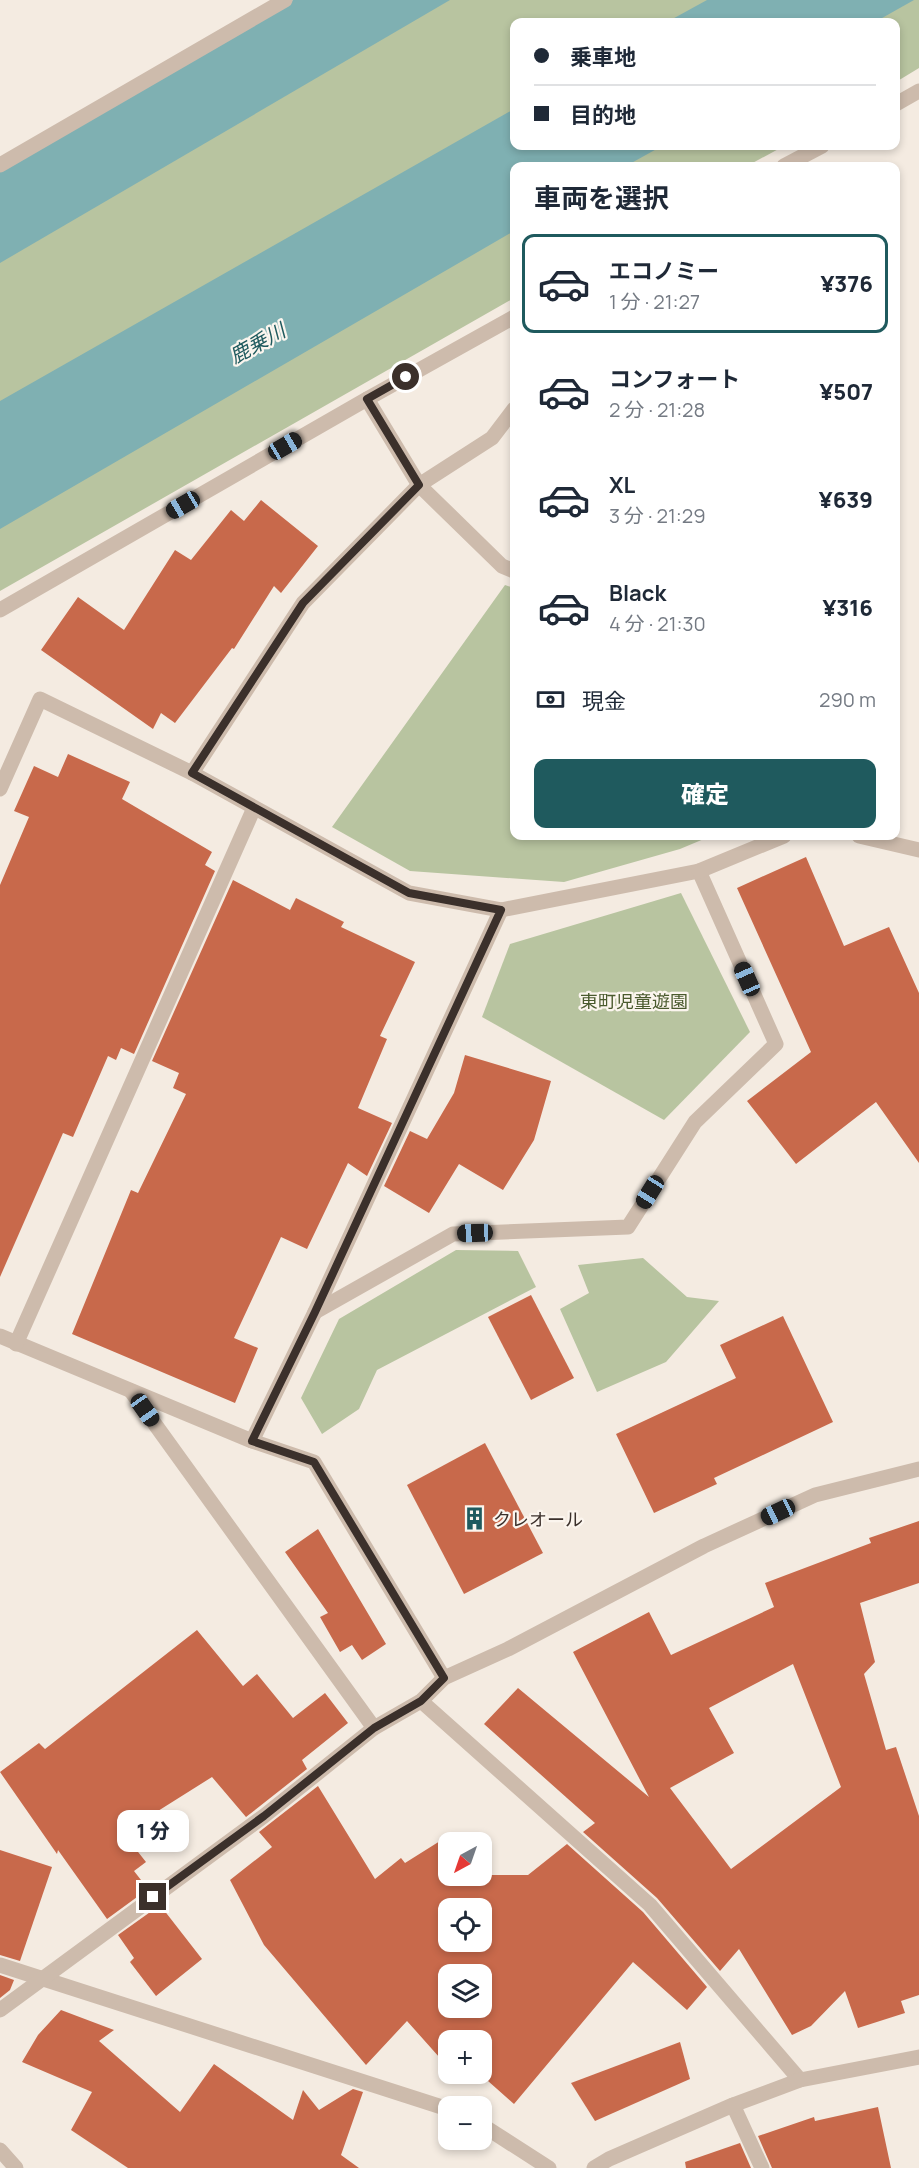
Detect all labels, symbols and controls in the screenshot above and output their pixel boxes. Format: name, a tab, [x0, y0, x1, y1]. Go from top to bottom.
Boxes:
text: 乗車地	[570, 42, 636, 72]
text: 目的地	[570, 100, 636, 130]
text: 車両を選択	[534, 179, 669, 216]
text: エコノミー	[609, 256, 719, 286]
icon: car	[537, 257, 591, 311]
text: ¥376	[820, 269, 873, 299]
text: 1 分 · 21:27	[609, 288, 700, 315]
water label: 鹿乗川	[224, 316, 292, 369]
route start	[392, 363, 419, 390]
text: コンフォート	[609, 364, 740, 394]
icon: car	[537, 365, 591, 419]
text: ¥507	[819, 377, 873, 407]
text: 2 分 · 21:28	[609, 396, 705, 423]
car	[265, 429, 305, 463]
text: XL	[609, 470, 635, 500]
icon: car	[537, 473, 591, 527]
text: ¥639	[819, 485, 873, 515]
car	[163, 488, 203, 522]
text: 3 分 · 21:29	[609, 502, 706, 529]
text: Black	[609, 578, 666, 608]
icon: car	[537, 581, 591, 635]
text: ¥316	[822, 593, 873, 623]
text: 4 分 · 21:30	[609, 610, 706, 637]
icon: cash	[534, 683, 567, 716]
text: 現金	[582, 686, 626, 716]
text: 290 m	[819, 686, 876, 713]
button: 確定	[534, 759, 876, 828]
car	[731, 959, 763, 999]
park label: 東町児童遊園	[580, 989, 688, 1013]
car	[633, 1172, 667, 1212]
car	[457, 1223, 493, 1243]
car	[127, 1390, 163, 1430]
car	[758, 1496, 798, 1528]
building icon: クレオール	[462, 1506, 488, 1532]
place label: クレオール	[493, 1507, 583, 1531]
callout: 1 分	[117, 1810, 189, 1852]
text: 1 分	[136, 1817, 170, 1844]
north arrow	[438, 1832, 492, 1886]
map controls	[438, 1832, 492, 2150]
route end	[139, 1883, 166, 1910]
button: locate	[438, 1898, 492, 1952]
button: layers	[438, 1964, 492, 2018]
button: +	[438, 2030, 492, 2084]
button: −	[438, 2096, 492, 2150]

